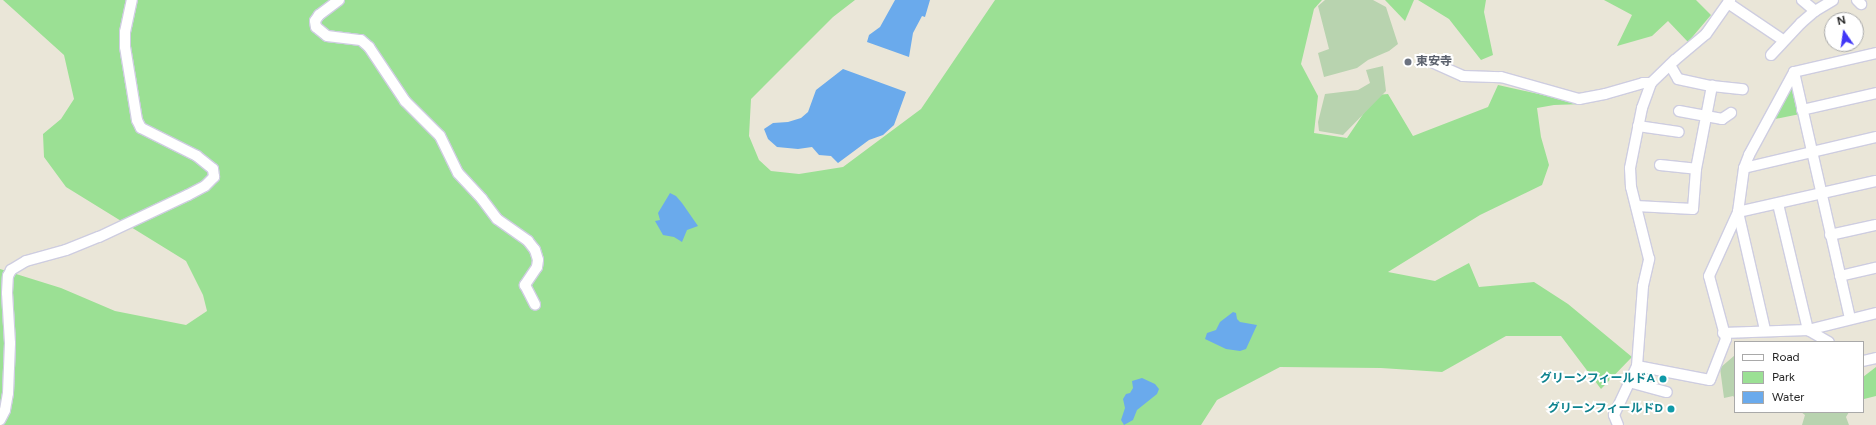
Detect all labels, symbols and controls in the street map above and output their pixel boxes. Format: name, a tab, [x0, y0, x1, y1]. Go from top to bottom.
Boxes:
north arrow	[1824, 12, 1864, 52]
text: N	[1836, 14, 1847, 28]
place label: 東安寺	[1416, 55, 1452, 69]
marker: 東安寺	[1403, 57, 1413, 67]
legend	[1734, 341, 1864, 413]
text: Road	[1772, 350, 1800, 364]
text: Park	[1772, 370, 1795, 384]
place label: グリーンフィールドA	[1538, 372, 1655, 386]
marker: グリーンフィールドA	[1658, 374, 1668, 384]
text: Water	[1772, 390, 1804, 404]
place label: グリーンフィールドD	[1547, 402, 1663, 416]
marker: グリーンフィールドD	[1666, 404, 1676, 414]

